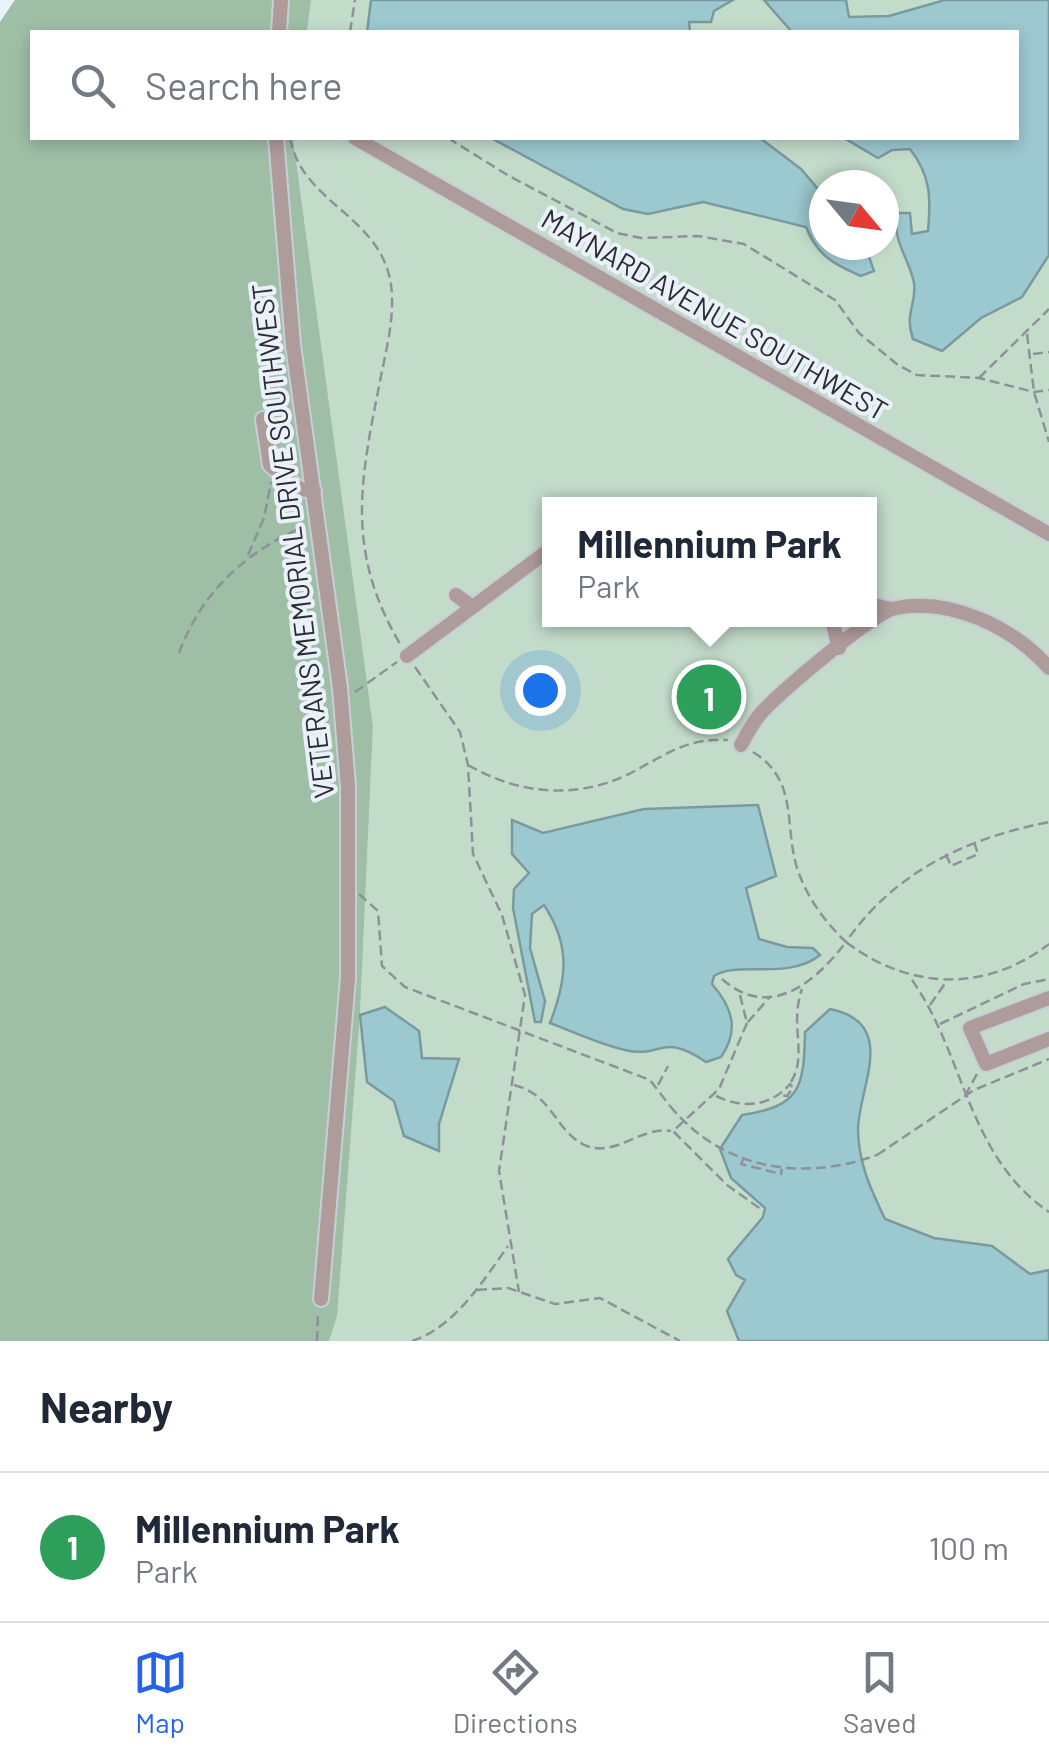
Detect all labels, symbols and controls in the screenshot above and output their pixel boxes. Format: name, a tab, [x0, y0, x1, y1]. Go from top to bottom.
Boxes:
search box	[30, 30, 1019, 140]
icon: search	[65, 58, 120, 113]
text: Search here	[145, 62, 343, 108]
north arrow	[809, 170, 899, 260]
street label: MAYNARD AVENUE SOUTHWEST	[536, 201, 894, 427]
street label: VETERANS MEMORIAL DRIVE SOUTHWEST	[244, 282, 340, 800]
popup	[542, 497, 877, 627]
text: Millennium Park	[577, 520, 842, 566]
text: Park	[577, 566, 640, 604]
pin: 1	[676, 660, 742, 734]
your location	[515, 665, 566, 716]
text: Nearby	[40, 1381, 173, 1431]
text: Millennium Park	[135, 1505, 400, 1551]
text: 1	[67, 1528, 78, 1566]
text: 100 m	[929, 1528, 1009, 1566]
text: Park	[135, 1551, 198, 1589]
tab: Map	[133, 1645, 188, 1739]
tab: Directions	[453, 1645, 578, 1739]
tab: Saved	[843, 1645, 916, 1739]

